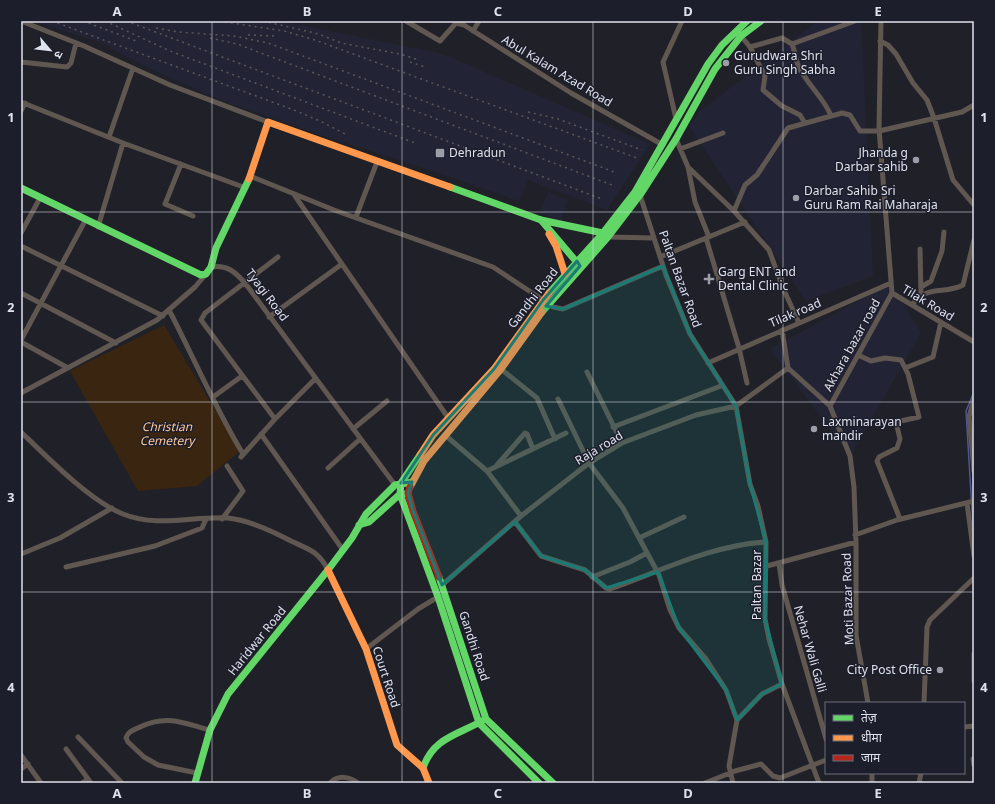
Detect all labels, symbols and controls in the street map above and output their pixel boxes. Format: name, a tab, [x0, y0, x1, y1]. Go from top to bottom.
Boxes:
text: A	[113, 4, 122, 21]
text: B	[303, 4, 311, 21]
text: C	[494, 4, 502, 21]
text: D	[683, 4, 693, 21]
text: E	[874, 4, 882, 21]
north arrow	[30, 30, 70, 70]
street label: Abul Kalam Azad Road	[498, 32, 615, 111]
text: उ	[50, 48, 66, 61]
place label: Gurudwara Shri Guru Singh Sabha	[734, 49, 836, 79]
marker: Gurudwara Shri Guru Singh Sabha	[721, 58, 731, 68]
text: 1	[7, 110, 15, 127]
text: 1	[980, 110, 988, 127]
place label: Dehradun	[449, 146, 506, 162]
place label: Jhanda g Darbar sahib	[835, 146, 908, 176]
marker: Dehradun	[434, 147, 446, 159]
marker: Jhanda g Darbar sahib	[911, 155, 921, 165]
place label: Darbar Sahib Sri Guru Ram Rai Maharaja	[804, 184, 938, 214]
marker: Darbar Sahib Sri Guru Ram Rai Maharaja	[791, 193, 801, 203]
street label: Paltan Bazar Road	[654, 228, 704, 330]
street label: Gandhi Road	[505, 265, 562, 332]
place label: Garg ENT and Dental Clinic	[718, 265, 796, 295]
street label: Tyagi Road	[241, 266, 291, 325]
marker: Garg ENT and Dental Clinic	[703, 273, 715, 285]
street label: Tilak Road	[899, 282, 956, 326]
street label: Tilak road	[767, 296, 824, 332]
street label: Akhara bazar road	[821, 296, 885, 395]
text: 2	[7, 300, 15, 317]
text: 2	[980, 300, 988, 317]
place label: Laxminarayan mandir	[822, 415, 902, 445]
park label: Christian Cemetery	[140, 420, 196, 450]
marker: Laxminarayan mandir	[809, 424, 819, 434]
street label: Raja road	[573, 428, 626, 469]
text: 3	[7, 490, 15, 507]
text: 3	[980, 490, 988, 507]
street label: Paltan Bazar	[750, 550, 766, 620]
street label: Moti Bazar Road	[839, 552, 859, 645]
street label: Haridwar Road	[225, 604, 290, 679]
street label: Nehar Wali Galli	[789, 604, 829, 695]
street label: Gandhi Road	[454, 609, 492, 683]
street label: Court Road	[368, 645, 402, 710]
place label: City Post Office	[847, 663, 932, 679]
marker: City Post Office	[935, 665, 945, 675]
text: 4	[7, 680, 15, 697]
text: 4	[980, 680, 988, 697]
legend	[825, 702, 965, 774]
text: तेज़	[861, 710, 878, 727]
text: धीमा	[861, 730, 883, 747]
text: जाम	[861, 751, 881, 767]
text: A	[113, 786, 122, 803]
text: B	[303, 786, 311, 803]
text: C	[494, 786, 502, 803]
text: D	[683, 786, 693, 803]
text: E	[874, 786, 882, 803]

